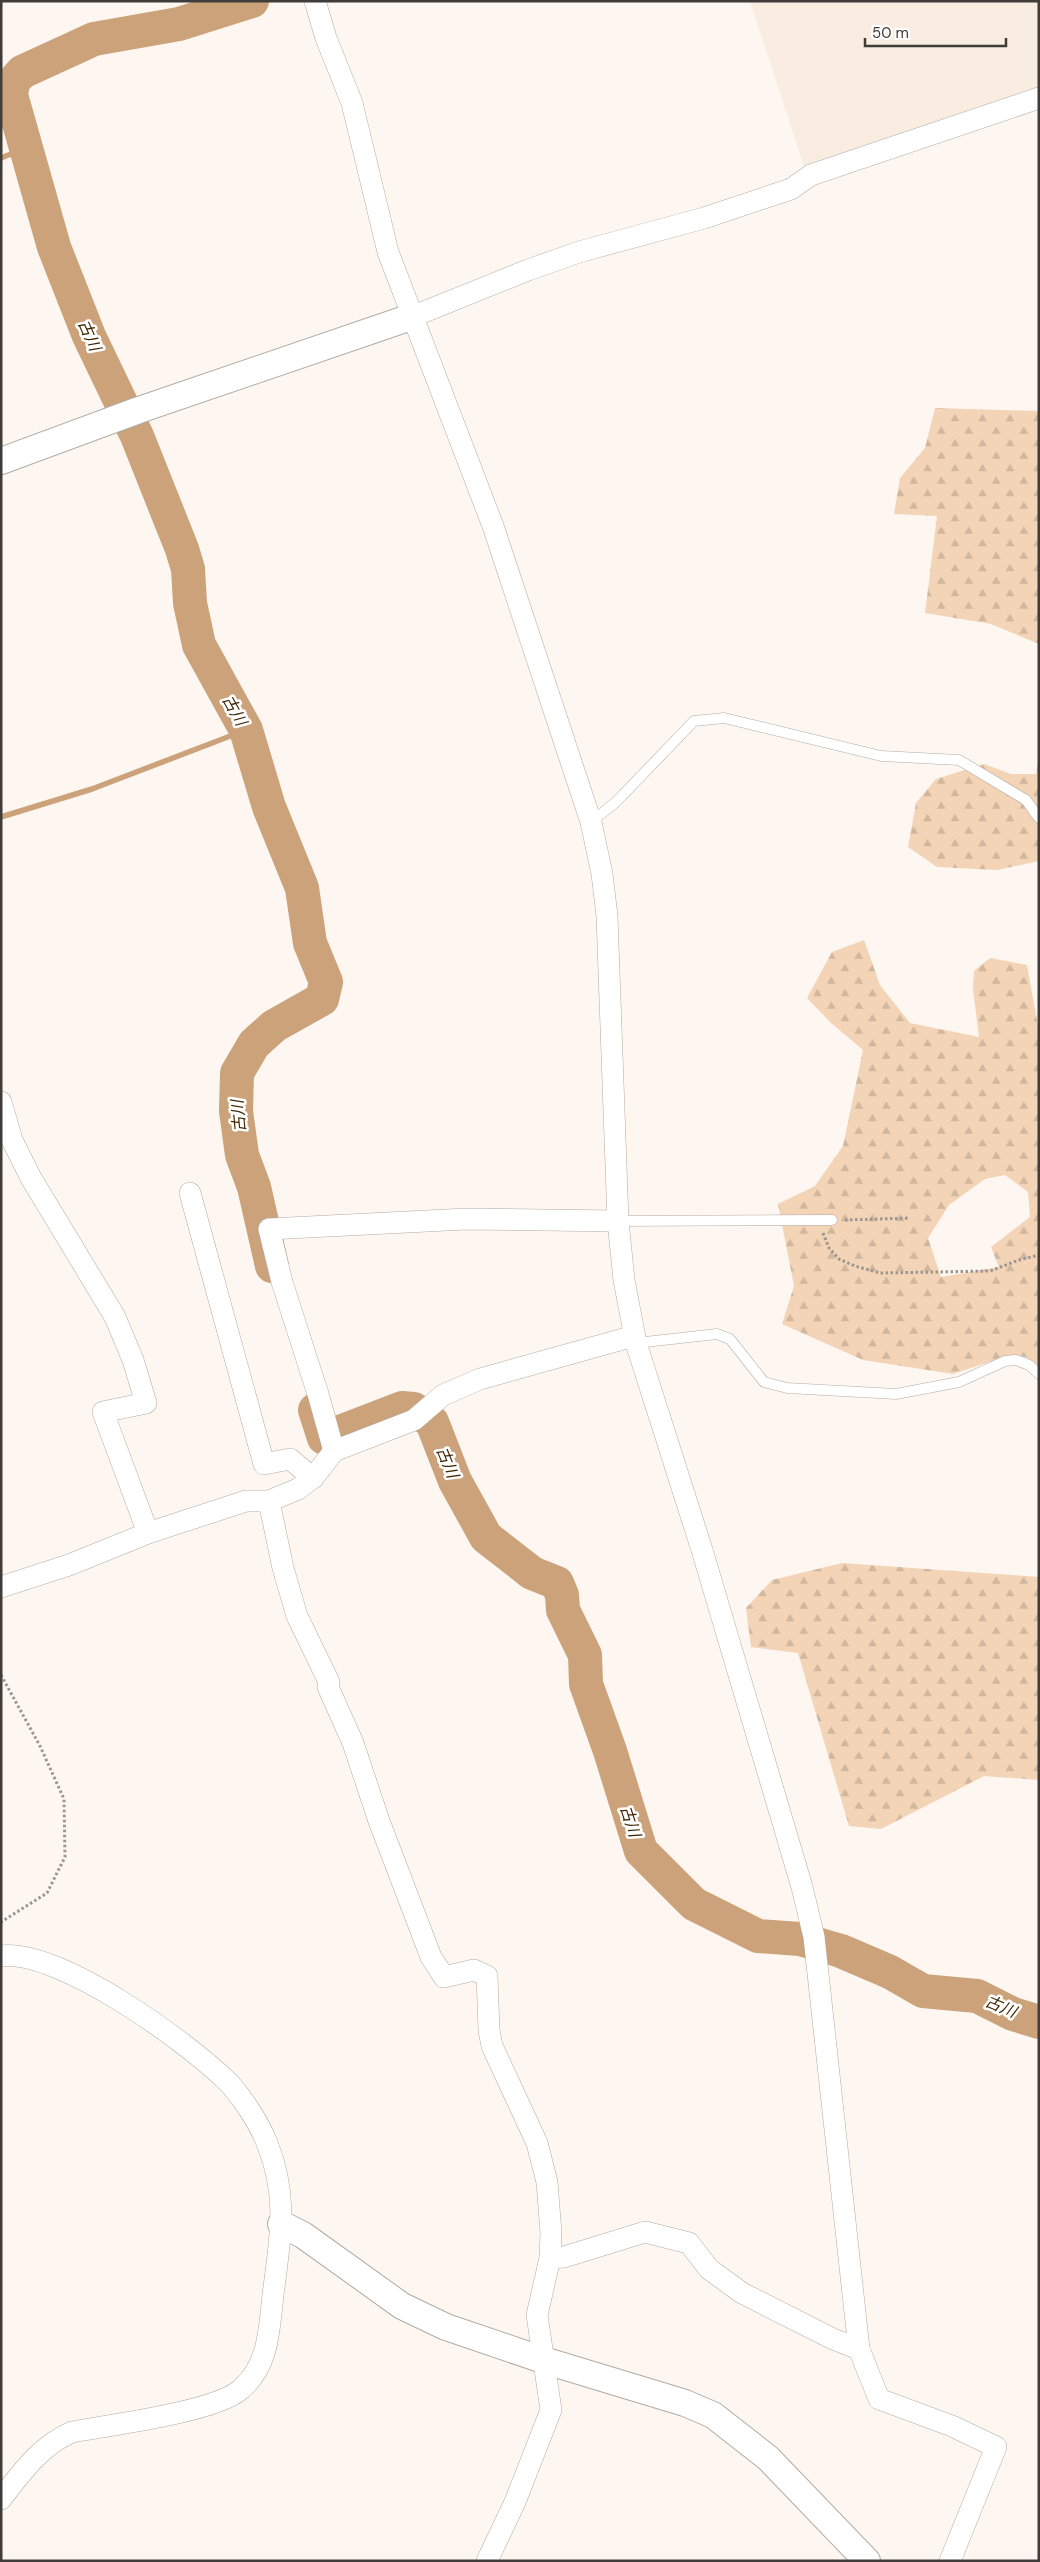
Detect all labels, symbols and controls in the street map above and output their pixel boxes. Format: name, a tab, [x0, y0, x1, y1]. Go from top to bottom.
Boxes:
scale bar	[865, 15, 1006, 47]
text: 50 m	[872, 23, 909, 43]
water label: 古川	[73, 316, 106, 356]
water label: 古川	[218, 691, 252, 731]
water label: 古川	[226, 1097, 250, 1133]
water label: 古川	[432, 1443, 464, 1483]
water label: 古川	[616, 1803, 646, 1842]
water label: 古川	[982, 1991, 1021, 2023]

